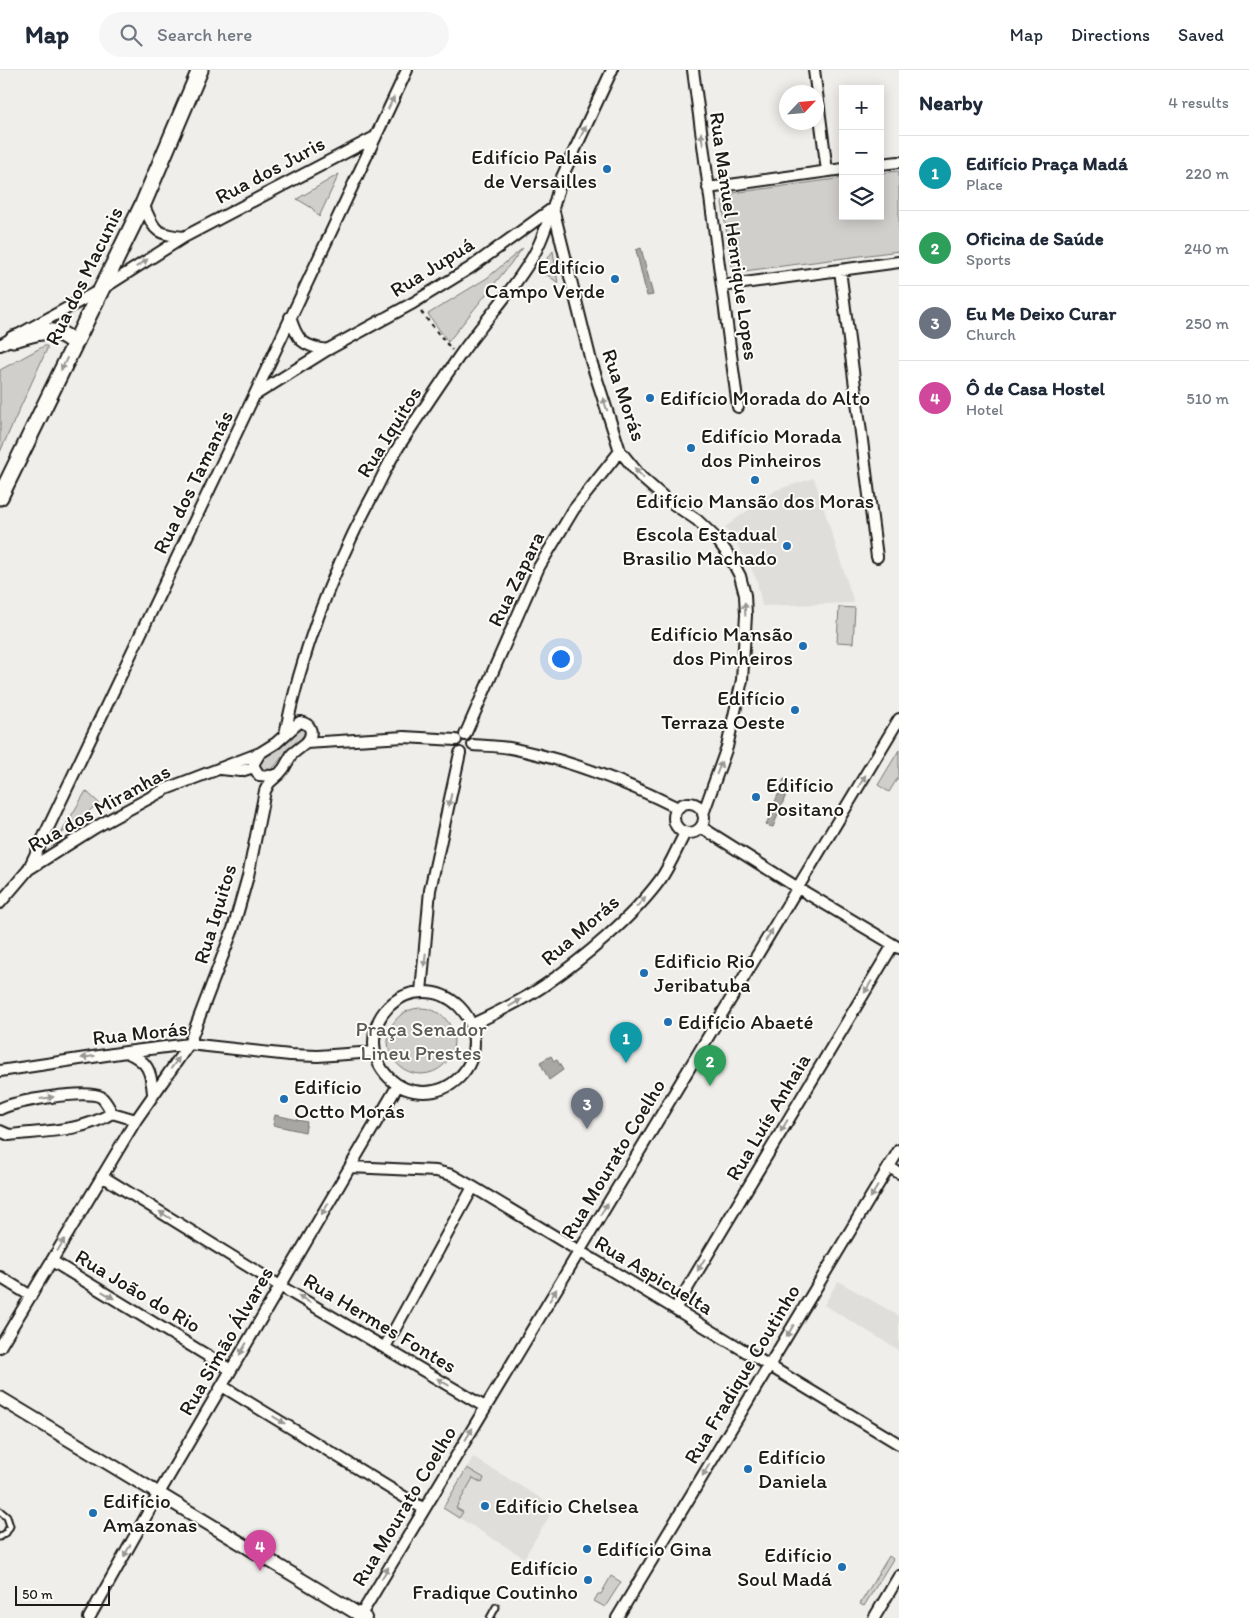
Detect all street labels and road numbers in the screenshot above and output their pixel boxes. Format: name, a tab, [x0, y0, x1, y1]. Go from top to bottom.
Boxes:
street label: Rua Manuel Henrique Lopes	[705, 110, 764, 362]
street label: Rua dos Juris	[211, 130, 329, 209]
street label: Rua dos Macunis	[39, 202, 128, 349]
street label: Rua Jupuá	[385, 231, 478, 302]
street label: Rua Morás	[597, 346, 652, 444]
street label: Rua Iquitos	[351, 381, 426, 482]
street label: Rua dos Tamanás	[147, 406, 238, 558]
street label: Rua Zapara	[482, 527, 549, 630]
street label: Rua dos Miranhas	[23, 758, 174, 857]
street label: Rua Iquitos	[188, 861, 242, 967]
street label: Rua Morás	[535, 889, 624, 970]
street label: Rua Morás	[91, 1015, 189, 1050]
street label: Rua Luís Anhaia	[720, 1048, 815, 1185]
street label: Rua Mourato Coelho	[555, 1074, 670, 1243]
street label: Rua Aspicuelta	[590, 1229, 718, 1320]
street label: Rua João do Rio	[71, 1243, 206, 1338]
street label: Rua Simão Álvares	[173, 1262, 278, 1420]
street label: Rua Hermes Fontes	[299, 1267, 461, 1378]
street label: Rua Fradique Coutinho	[678, 1279, 805, 1468]
street label: Rua Mourato Coelho	[346, 1421, 461, 1590]

